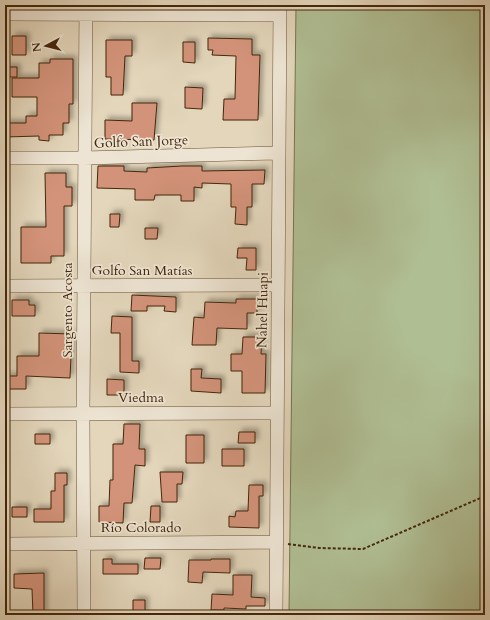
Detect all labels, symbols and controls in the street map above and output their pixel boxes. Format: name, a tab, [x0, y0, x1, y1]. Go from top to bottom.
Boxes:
north arrow	[26, 26, 66, 66]
text: N	[28, 41, 45, 53]
street label: Golfo San Jorge	[94, 130, 188, 153]
street label: Golfo San Matías	[92, 261, 193, 280]
street label: Sargento Acosta	[58, 262, 77, 358]
street label: Nahel Huapi	[252, 272, 273, 348]
street label: Viedma	[118, 388, 164, 407]
street label: Río Colorado	[101, 518, 182, 537]

